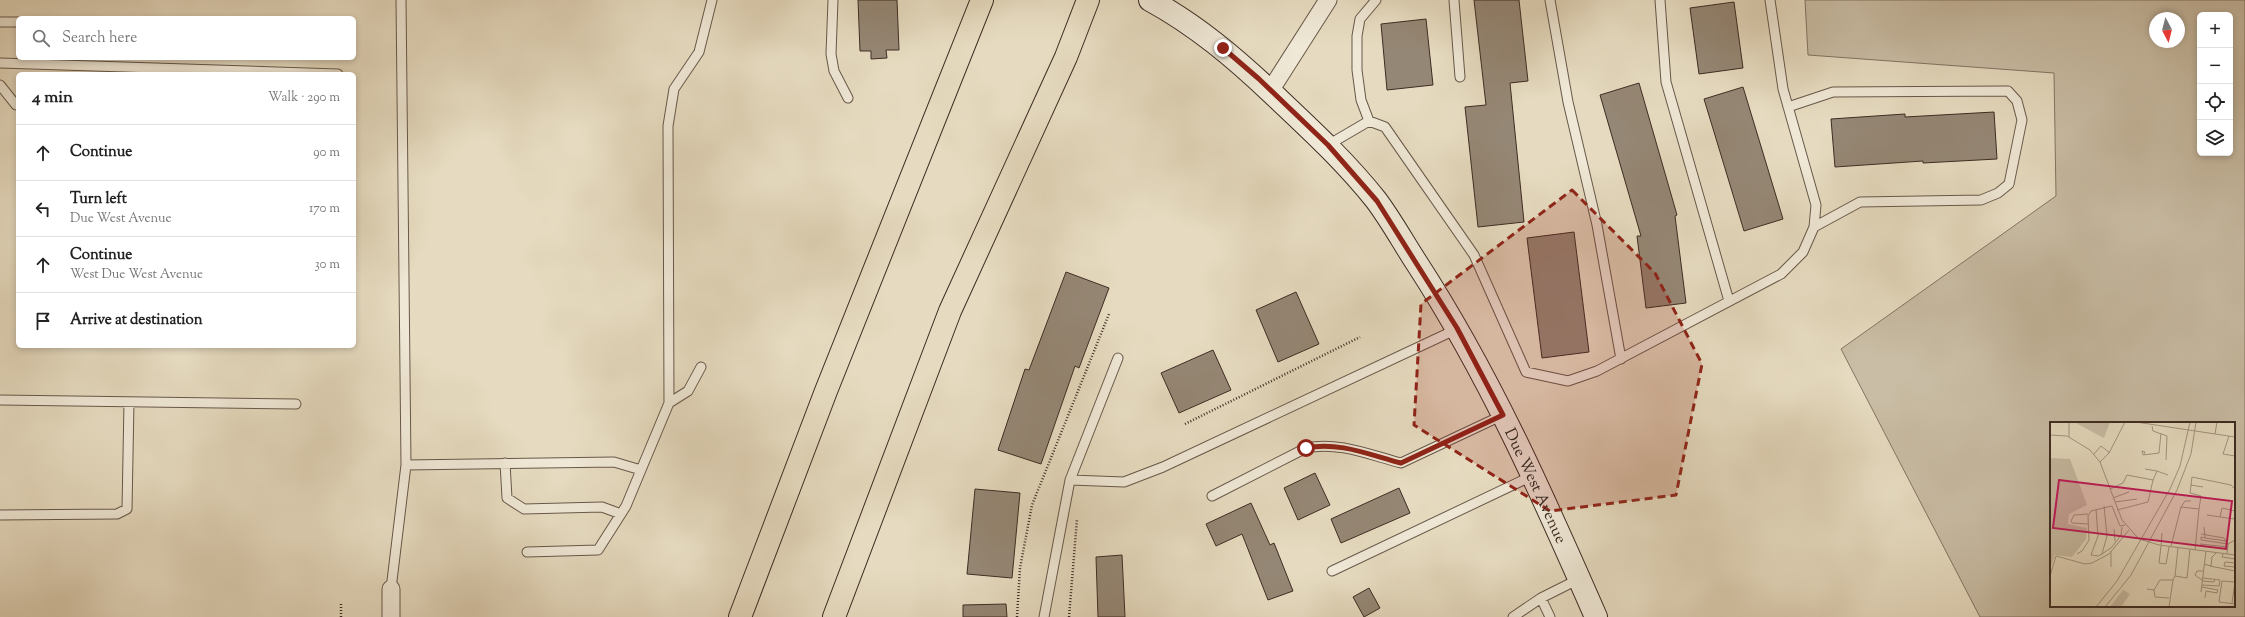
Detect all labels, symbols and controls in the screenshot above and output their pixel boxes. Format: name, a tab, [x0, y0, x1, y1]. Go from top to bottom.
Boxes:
north arrow	[2149, 12, 2185, 48]
map controls	[2197, 12, 2233, 156]
button: +	[2197, 12, 2233, 48]
search box	[16, 16, 356, 60]
icon: search	[30, 27, 52, 49]
text: Search here	[62, 28, 137, 49]
route end	[1214, 39, 1232, 57]
button: −	[2197, 48, 2233, 84]
button: locate	[2197, 84, 2233, 120]
text: 4 min	[32, 86, 73, 110]
text: Walk · 290 m	[268, 89, 340, 107]
button: layers	[2197, 120, 2233, 156]
icon: ahead	[32, 142, 54, 164]
text: Continue	[70, 142, 132, 163]
text: 90 m	[313, 144, 340, 162]
text: Turn left	[70, 189, 127, 210]
icon: left	[32, 198, 54, 220]
text: 170 m	[309, 200, 340, 218]
text: Due West Avenue	[70, 210, 172, 228]
text: Continue	[70, 245, 132, 266]
icon: ahead	[32, 254, 54, 276]
text: 30 m	[314, 256, 340, 274]
text: West Due West Avenue	[70, 266, 203, 284]
icon: arrive	[32, 310, 54, 332]
text: Arrive at destination	[70, 310, 203, 331]
inset map	[2050, 422, 2235, 607]
street label: Due West Avenue	[1497, 425, 1571, 548]
route start	[1297, 439, 1315, 457]

